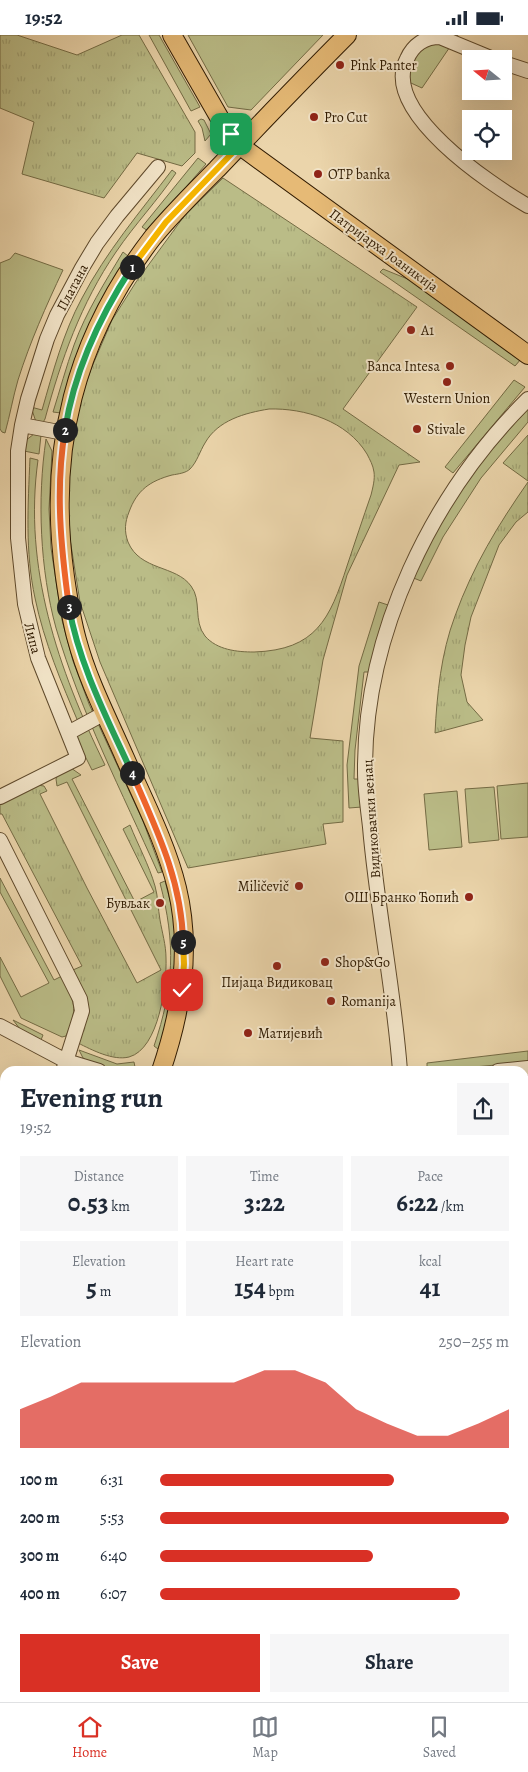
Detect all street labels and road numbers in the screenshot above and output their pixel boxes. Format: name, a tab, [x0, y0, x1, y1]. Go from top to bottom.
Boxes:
street label: Патријарха Јоаникија	[325, 204, 442, 297]
street label: Платана	[52, 260, 93, 314]
street label: Липа	[19, 620, 46, 656]
street label: Видиковачки венац	[358, 759, 385, 879]

